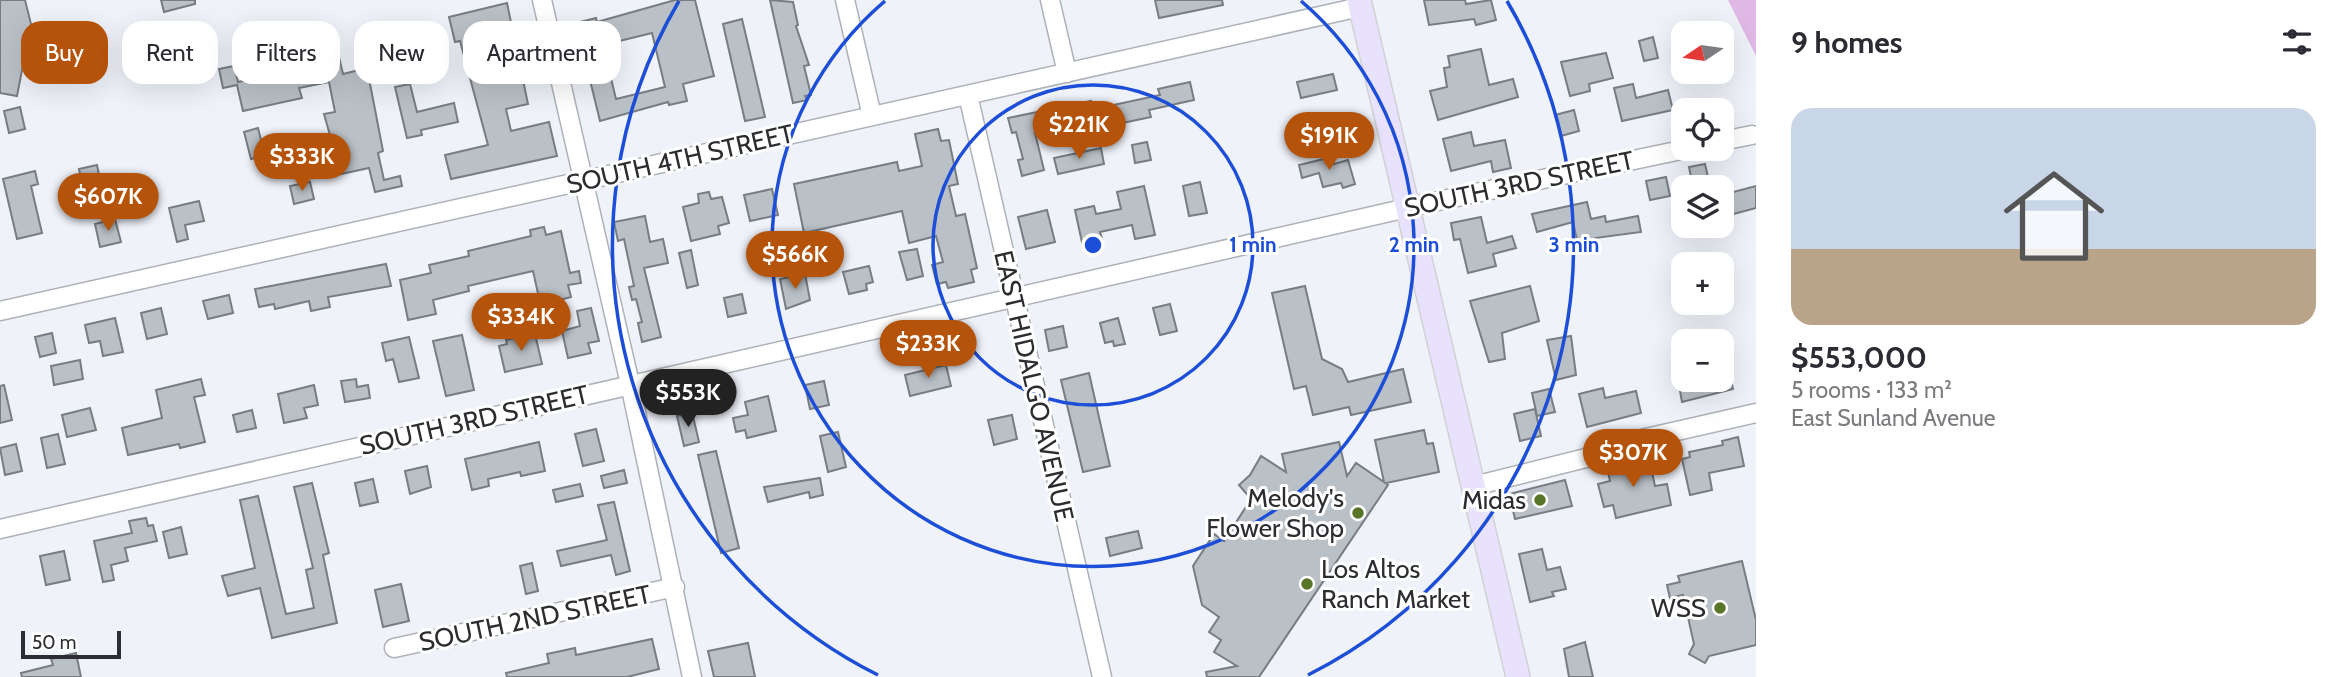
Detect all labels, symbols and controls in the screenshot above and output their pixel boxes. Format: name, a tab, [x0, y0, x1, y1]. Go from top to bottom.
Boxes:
chip: Buy	[21, 21, 108, 84]
chip: Rent	[122, 21, 218, 84]
chip: Filters	[232, 21, 340, 84]
chip: New	[354, 21, 449, 84]
chip: Apartment	[463, 21, 621, 84]
north arrow	[1671, 21, 1734, 84]
map controls	[1671, 21, 1734, 392]
icon: filters	[2278, 23, 2316, 61]
text: 9 homes	[1791, 24, 1902, 61]
button: locate	[1671, 98, 1734, 161]
pin: $221K	[1030, 102, 1128, 161]
text: $221K	[1049, 110, 1109, 138]
pin: $191K	[1280, 113, 1378, 172]
street label: SOUTH 4TH STREET	[563, 117, 797, 201]
text: $191K	[1300, 121, 1358, 149]
pin: $333K	[253, 134, 351, 193]
text: $333K	[270, 142, 334, 170]
street label: SOUTH 3RD STREET	[1401, 144, 1637, 224]
icon: home	[1991, 153, 2117, 279]
pin: $607K	[59, 174, 157, 233]
button: layers	[1671, 175, 1734, 238]
text: $607K	[74, 182, 142, 210]
pin: $566K	[746, 232, 844, 291]
text: 1 min	[1229, 232, 1277, 257]
text: 2 min	[1389, 232, 1439, 257]
text: 3 min	[1549, 232, 1599, 257]
centre of rings	[1081, 233, 1105, 257]
text: $566K	[762, 240, 828, 268]
street label: EAST HIDALGO AVENUE	[987, 247, 1081, 525]
button: +	[1671, 252, 1734, 315]
pin: $334K	[472, 294, 570, 353]
text: $334K	[488, 302, 554, 330]
pin: $233K	[879, 320, 977, 380]
text: $233K	[896, 329, 960, 357]
button: −	[1671, 329, 1734, 392]
text: $553,000	[1791, 339, 1927, 376]
pin: $553K	[639, 370, 737, 429]
text: 5 rooms · 133 m²	[1791, 376, 1952, 404]
street label: SOUTH 3RD STREET	[356, 378, 592, 462]
text: $553K	[656, 378, 720, 406]
text: East Sunland Avenue	[1791, 404, 1996, 432]
pin: $307K	[1584, 430, 1682, 489]
text: $307K	[1599, 438, 1667, 466]
place label: Melody's Flower Shop	[1206, 482, 1344, 544]
place label: Midas	[1462, 484, 1526, 516]
marker: Midas	[1532, 492, 1548, 508]
marker: Melody's Flower Shop	[1350, 505, 1366, 521]
place label: Los Altos Ranch Market	[1321, 553, 1470, 615]
marker: Los Altos Ranch Market	[1299, 576, 1315, 592]
street label: SOUTH 2ND STREET	[416, 578, 654, 658]
place label: WSS	[1651, 592, 1706, 624]
marker: WSS	[1712, 600, 1728, 616]
scale bar	[21, 628, 121, 660]
text: 50 m	[32, 631, 76, 654]

